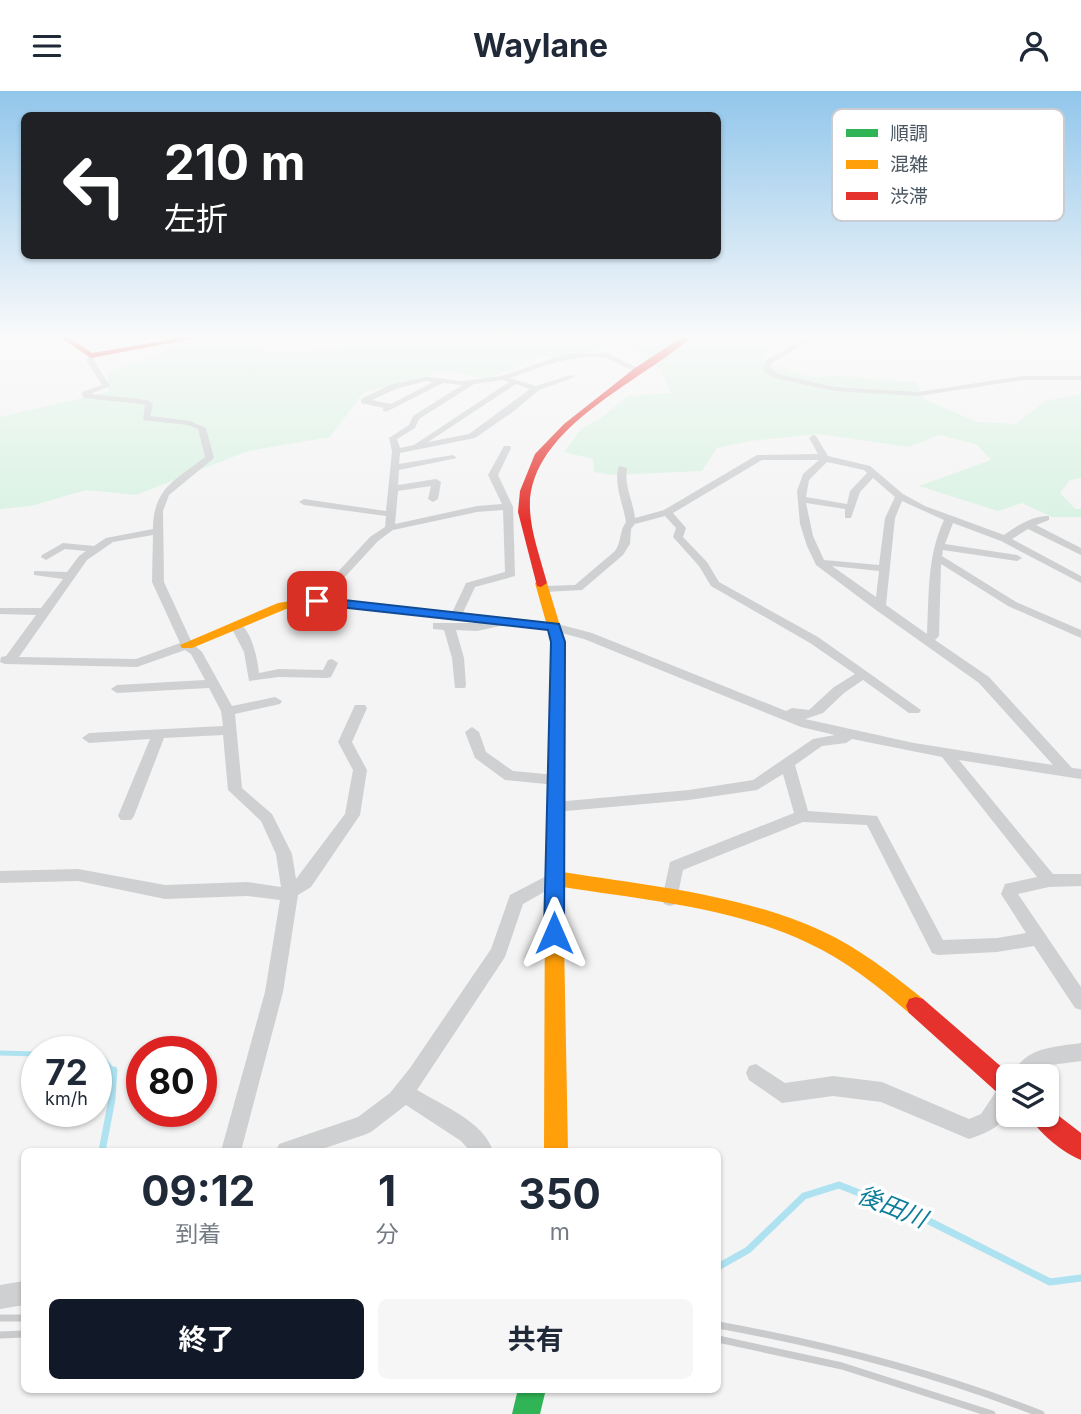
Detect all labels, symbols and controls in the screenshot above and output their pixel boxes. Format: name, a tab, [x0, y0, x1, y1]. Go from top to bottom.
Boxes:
text: Waylane	[473, 26, 608, 65]
icon: menu	[28, 27, 66, 65]
icon: person	[1015, 27, 1053, 65]
legend	[832, 109, 1064, 221]
text: 順調	[890, 122, 928, 145]
text: 210 m	[164, 133, 305, 192]
icon: left	[49, 140, 140, 231]
text: 混雑	[890, 153, 928, 176]
text: 渋滞	[890, 185, 928, 208]
text: 左折	[164, 199, 228, 238]
pin	[287, 571, 347, 631]
icon: arrive	[298, 582, 336, 620]
position arrow	[517, 896, 591, 970]
speed limit sign: 80	[126, 1036, 217, 1127]
text: 72	[45, 1051, 88, 1093]
map controls	[996, 1064, 1059, 1127]
button: layers	[996, 1064, 1059, 1127]
text: km/h	[45, 1088, 88, 1109]
text: 09:12	[141, 1165, 255, 1216]
text: 1	[378, 1165, 396, 1216]
text: 350	[519, 1168, 601, 1219]
water label: 後田川	[853, 1180, 934, 1235]
text: m	[550, 1218, 570, 1246]
text: 到着	[175, 1220, 221, 1248]
text: 分	[375, 1220, 398, 1248]
button: 終了	[49, 1299, 364, 1379]
button: 共有	[378, 1299, 693, 1379]

